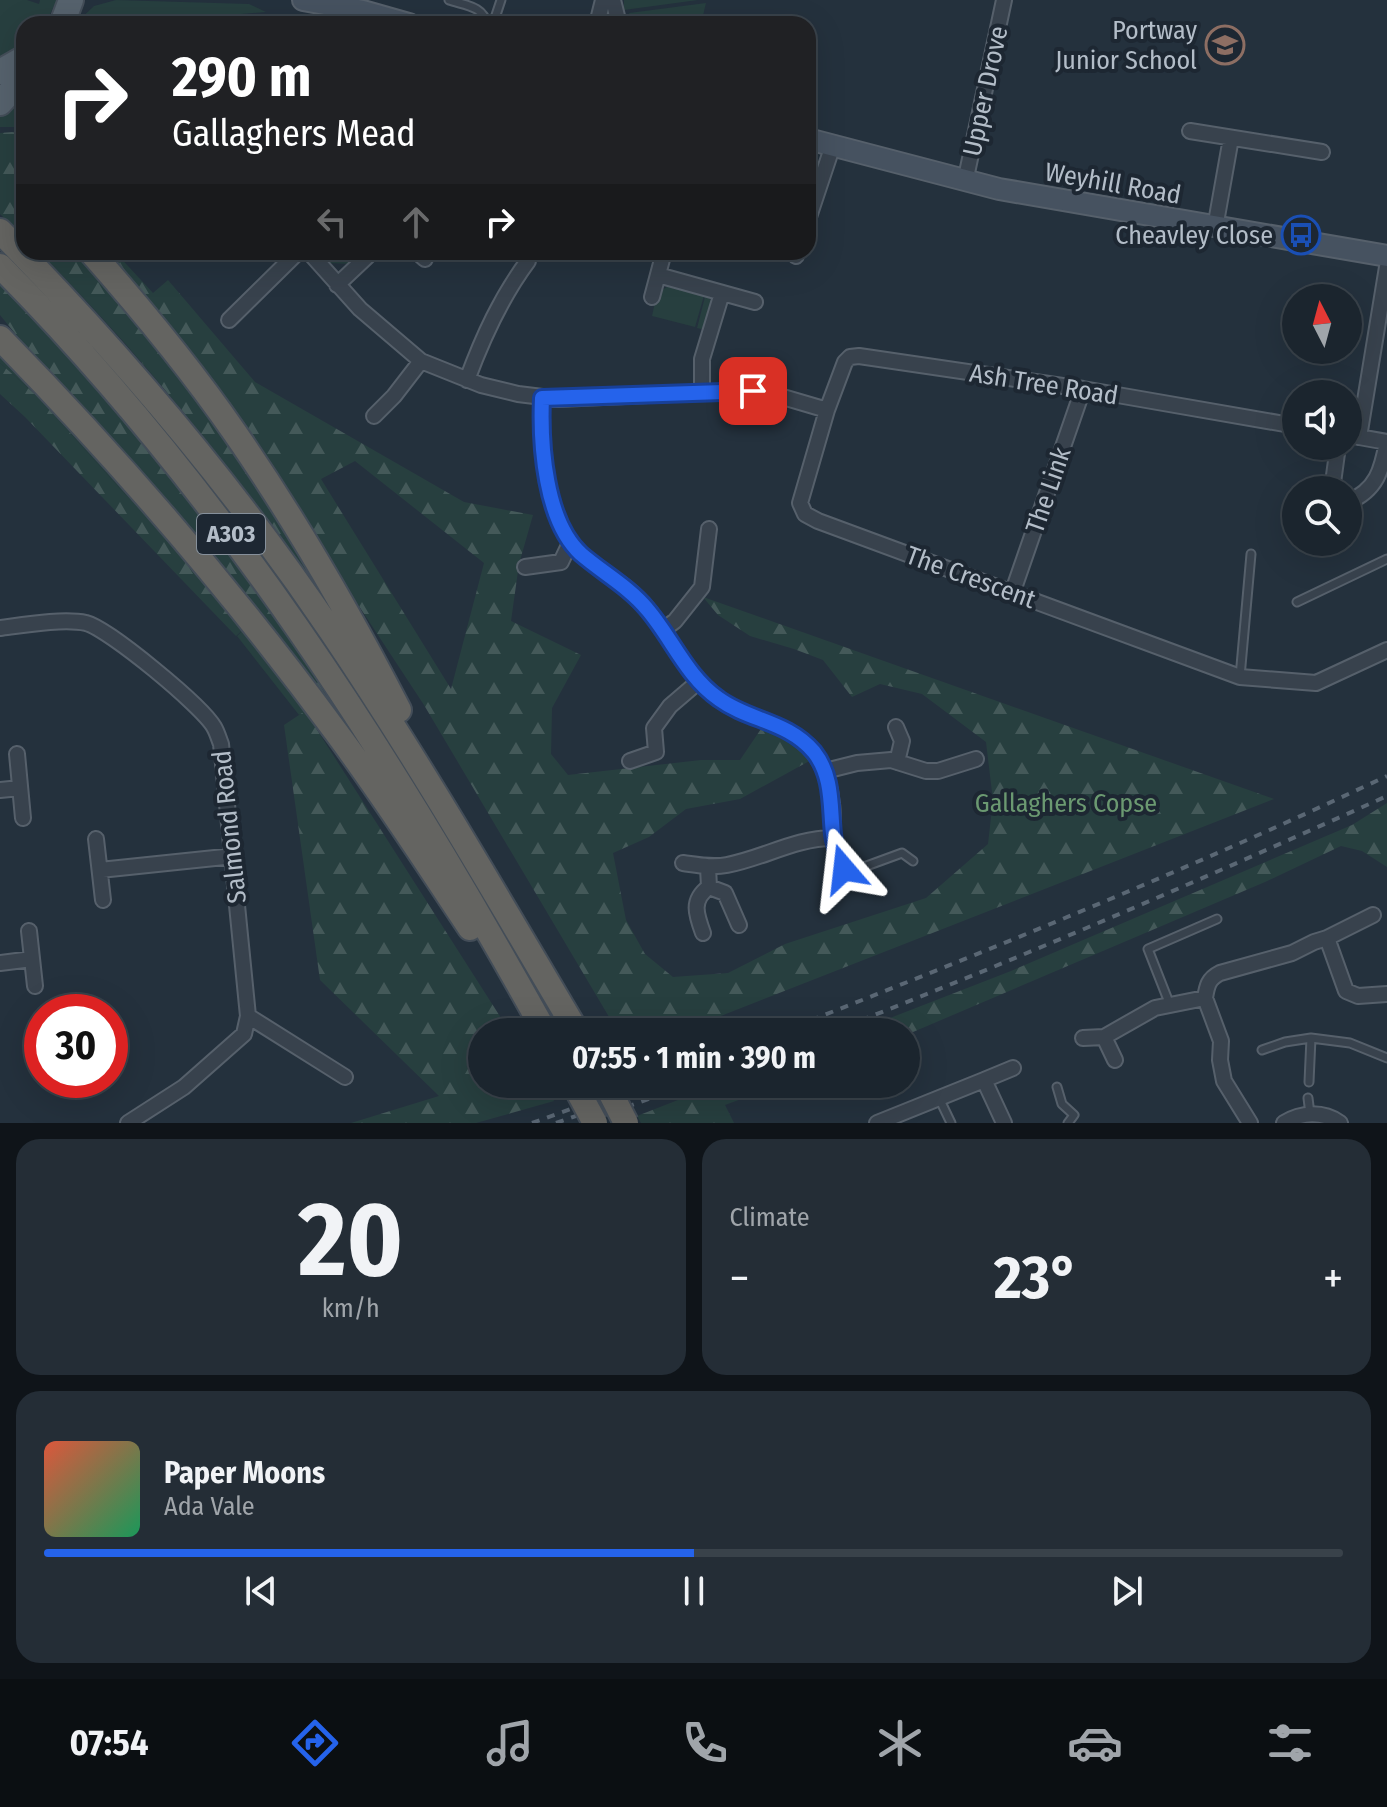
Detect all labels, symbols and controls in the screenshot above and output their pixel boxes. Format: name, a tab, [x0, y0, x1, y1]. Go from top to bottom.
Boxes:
place label: Portway Junior School	[1055, 15, 1197, 76]
street label: Upper Drove	[957, 23, 1014, 159]
school or university icon: Portway Junior School	[1204, 24, 1246, 66]
text: 290 m	[172, 44, 312, 111]
icon: right	[40, 48, 144, 152]
text: Gallaghers Mead	[172, 112, 416, 156]
street label: Weyhill Road	[1042, 156, 1183, 211]
icon: left	[310, 200, 354, 244]
icon: ahead	[394, 200, 438, 244]
icon: right	[478, 200, 522, 244]
bus stop icon: Cheavley Close	[1280, 214, 1322, 256]
place label: Cheavley Close	[1115, 220, 1273, 251]
north arrow	[1282, 284, 1362, 364]
map controls	[1282, 284, 1362, 556]
pin	[719, 357, 787, 425]
street label: Ash Tree Road	[967, 357, 1120, 412]
icon: arrive	[731, 369, 775, 413]
button: sound	[1282, 380, 1362, 460]
street label: The Link	[1019, 442, 1078, 537]
button: search	[1282, 476, 1362, 556]
road number: A303	[197, 514, 265, 554]
street label: The Crescent	[902, 540, 1040, 615]
street label: Salmond Road	[206, 749, 253, 905]
park label: Gallaghers Copse	[975, 788, 1157, 819]
position arrow	[802, 827, 886, 911]
speed limit sign: 30	[24, 994, 128, 1098]
text: 07:55 · 1 min · 390 m	[572, 1040, 816, 1076]
text: 20	[298, 1178, 403, 1303]
text: Climate	[730, 1202, 810, 1233]
text: 23°	[994, 1242, 1078, 1314]
text: −	[730, 1252, 749, 1305]
text: +	[1323, 1252, 1343, 1305]
text: km/h	[322, 1293, 380, 1324]
text: Paper Moons	[164, 1455, 325, 1491]
text: Ada Vale	[164, 1491, 255, 1522]
icon: previous	[239, 1569, 283, 1613]
icon: pause	[672, 1569, 716, 1613]
icon: next	[1105, 1569, 1149, 1613]
icon: directions	[287, 1715, 343, 1771]
icon: music	[482, 1715, 538, 1771]
icon: phone	[677, 1715, 733, 1771]
icon: climate	[872, 1715, 928, 1771]
icon: car	[1067, 1715, 1123, 1771]
icon: filters	[1262, 1715, 1318, 1771]
text: 07:54	[69, 1721, 148, 1765]

